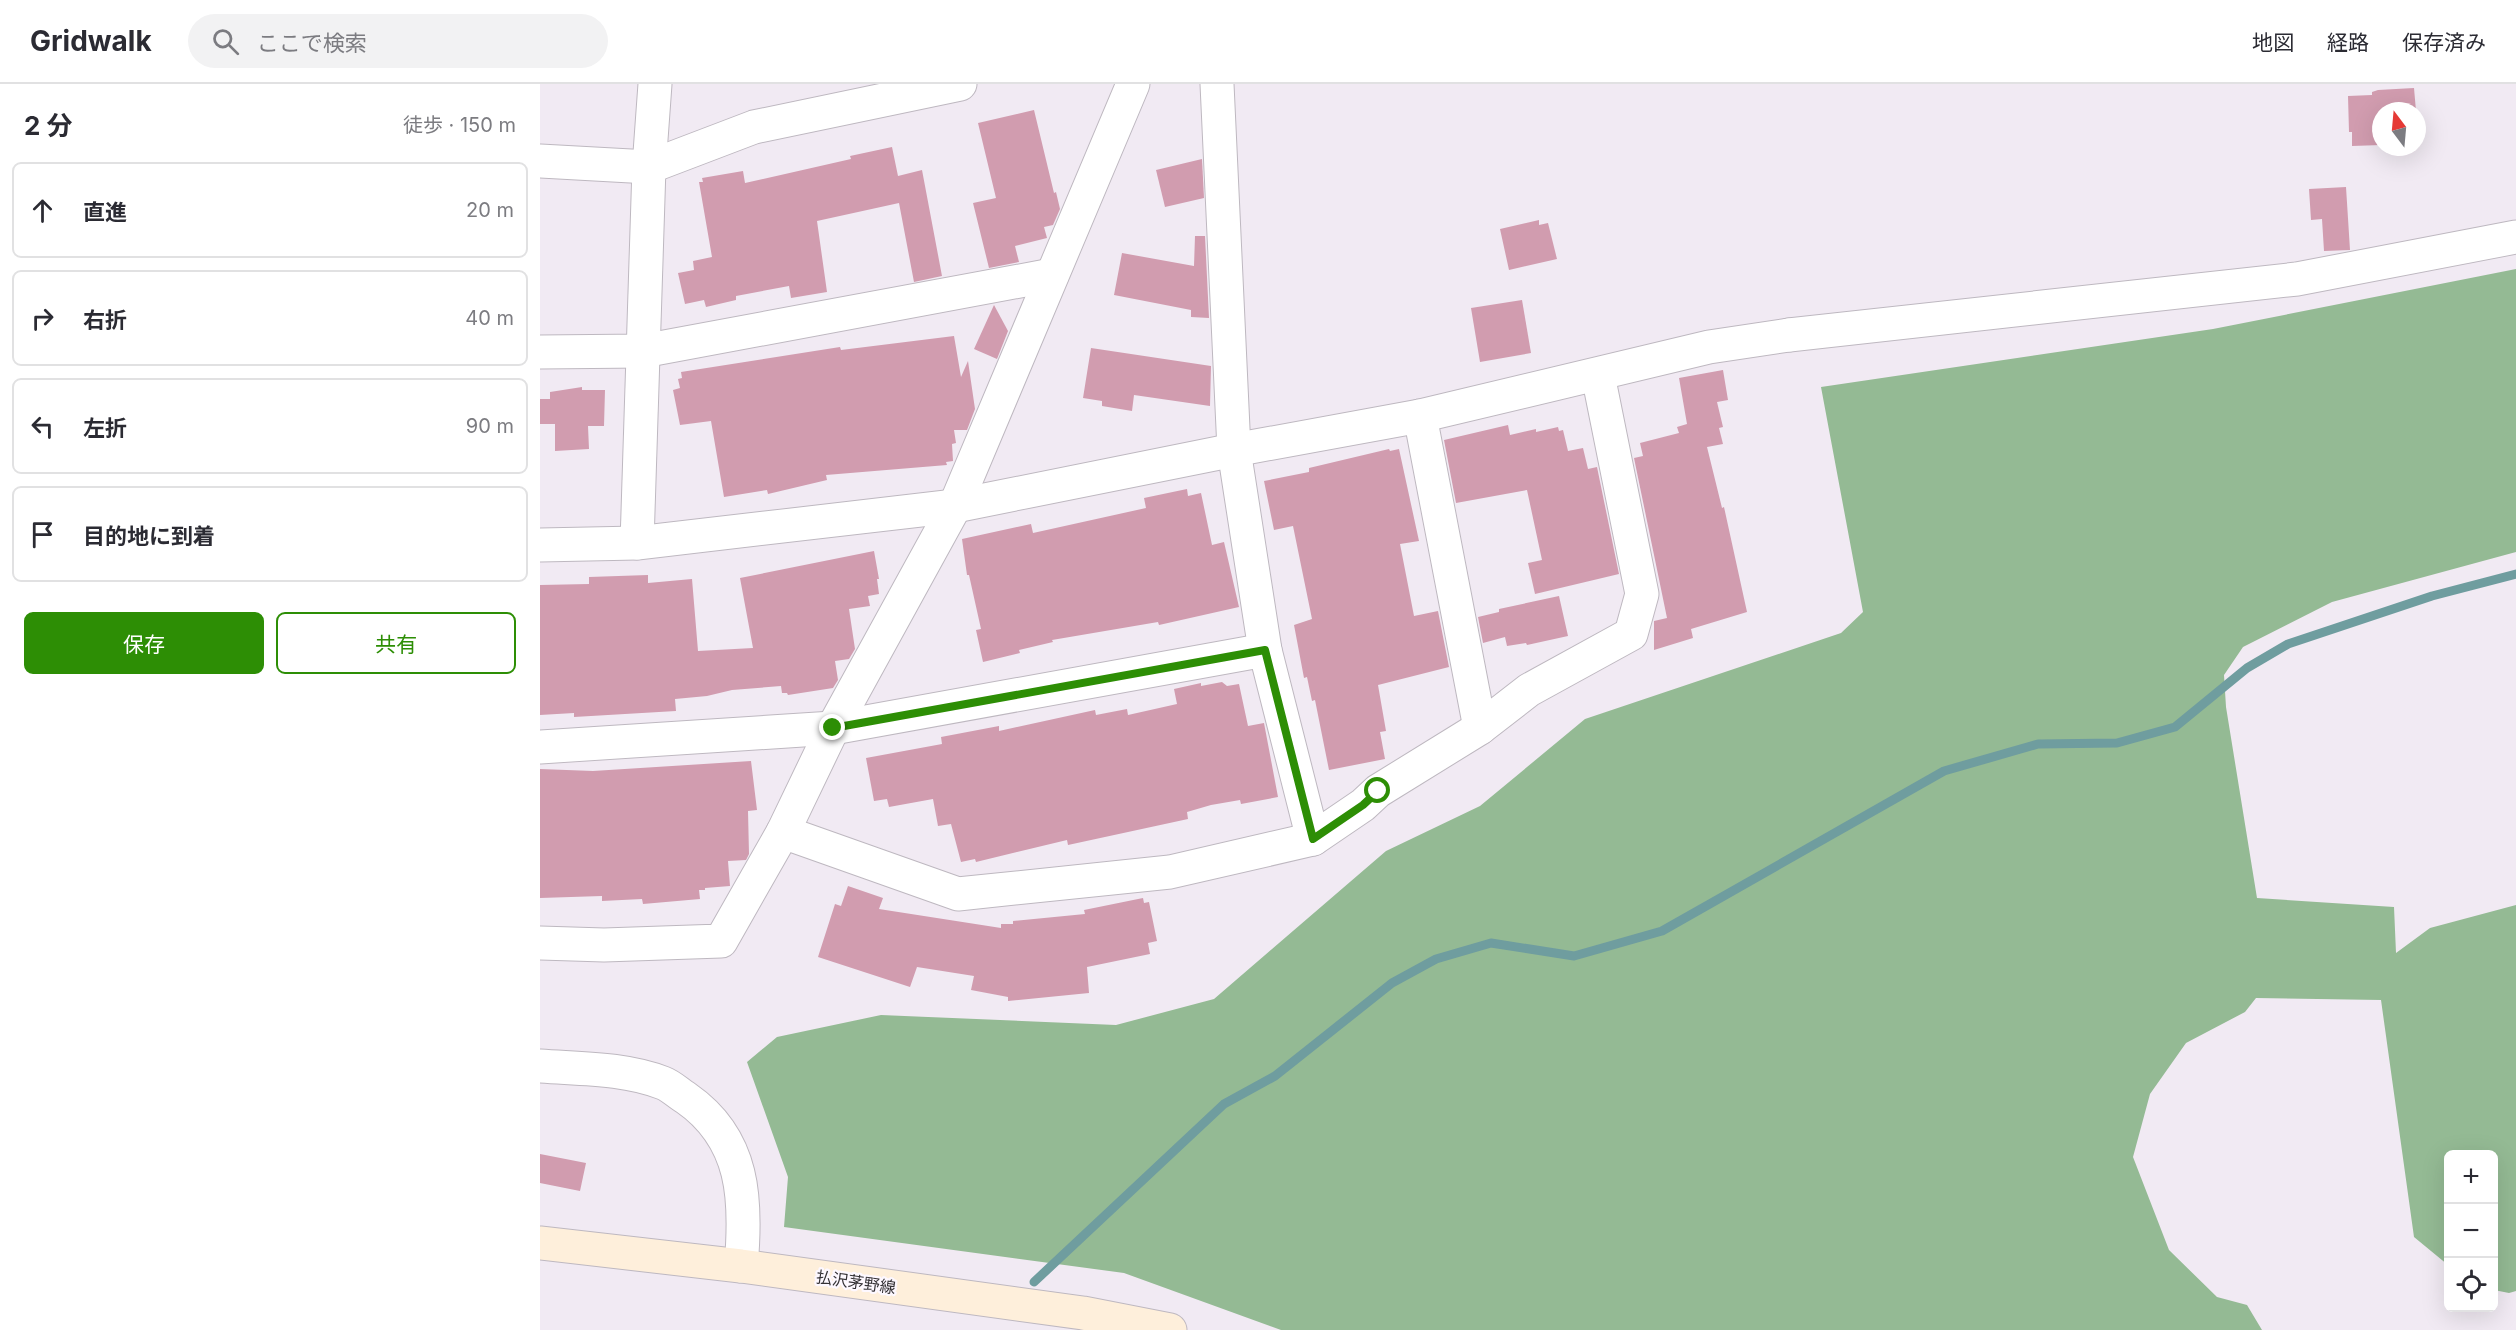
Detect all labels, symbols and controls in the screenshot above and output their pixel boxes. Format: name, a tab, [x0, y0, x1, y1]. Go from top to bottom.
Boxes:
search box	[188, 14, 608, 68]
text: Gridwalk	[30, 24, 152, 58]
icon: search	[209, 25, 242, 58]
text: ここで検索	[257, 30, 367, 56]
text: 地図	[2252, 30, 2294, 55]
text: 経路	[2327, 30, 2369, 55]
text: 保存済み	[2402, 30, 2486, 55]
north arrow	[2372, 102, 2426, 156]
text: 2 分	[24, 110, 73, 141]
text: 徒歩 · 150 m	[403, 113, 516, 137]
icon: ahead	[26, 194, 59, 227]
text: 20 m	[466, 198, 514, 222]
text: 直進	[83, 199, 127, 225]
icon: right	[26, 302, 59, 335]
text: 40 m	[465, 306, 514, 330]
text: 右折	[83, 307, 127, 333]
icon: left	[26, 410, 59, 443]
text: 90 m	[466, 414, 514, 438]
text: 左折	[83, 415, 127, 441]
icon: arrive	[26, 518, 59, 551]
text: 目的地に到着	[83, 523, 215, 549]
button: 保存	[24, 612, 264, 674]
button: 共有	[276, 612, 516, 674]
route end	[819, 714, 845, 740]
route start	[1364, 777, 1390, 803]
map controls	[2444, 1150, 2498, 1312]
button: +	[2444, 1150, 2498, 1204]
button: −	[2444, 1204, 2498, 1258]
button: locate	[2444, 1258, 2498, 1312]
street label: 払沢茅野線	[815, 1267, 897, 1297]

